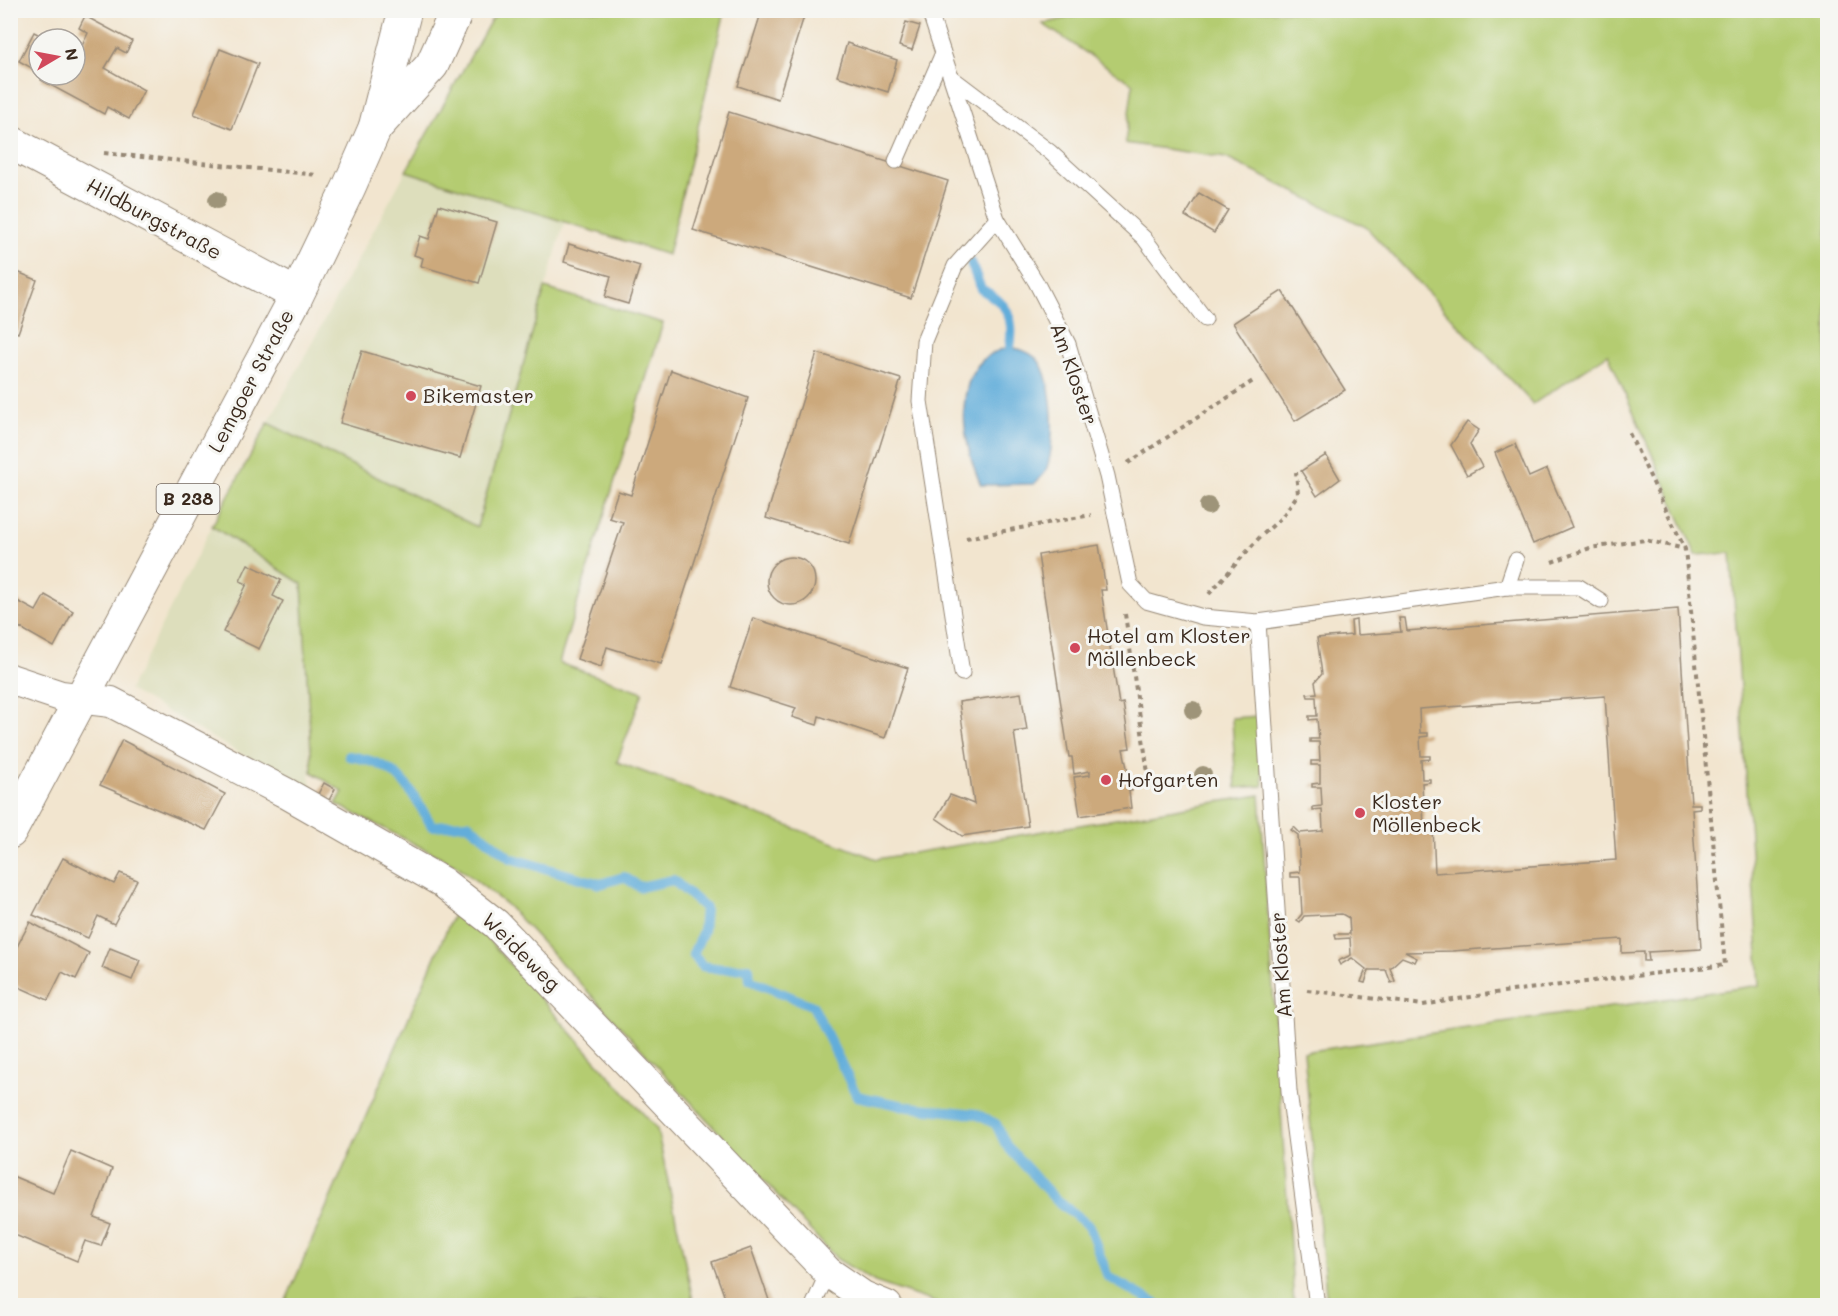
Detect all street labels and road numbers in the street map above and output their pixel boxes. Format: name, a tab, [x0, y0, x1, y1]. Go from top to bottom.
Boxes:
street label: Hildburgstraße	[82, 172, 227, 265]
street label: Lemgoer Straße	[201, 304, 299, 457]
street label: Am Kloster	[1045, 319, 1105, 428]
road number: B 238	[156, 484, 219, 514]
street label: Weideweg	[477, 907, 566, 996]
street label: Am Kloster	[1263, 911, 1297, 1019]

